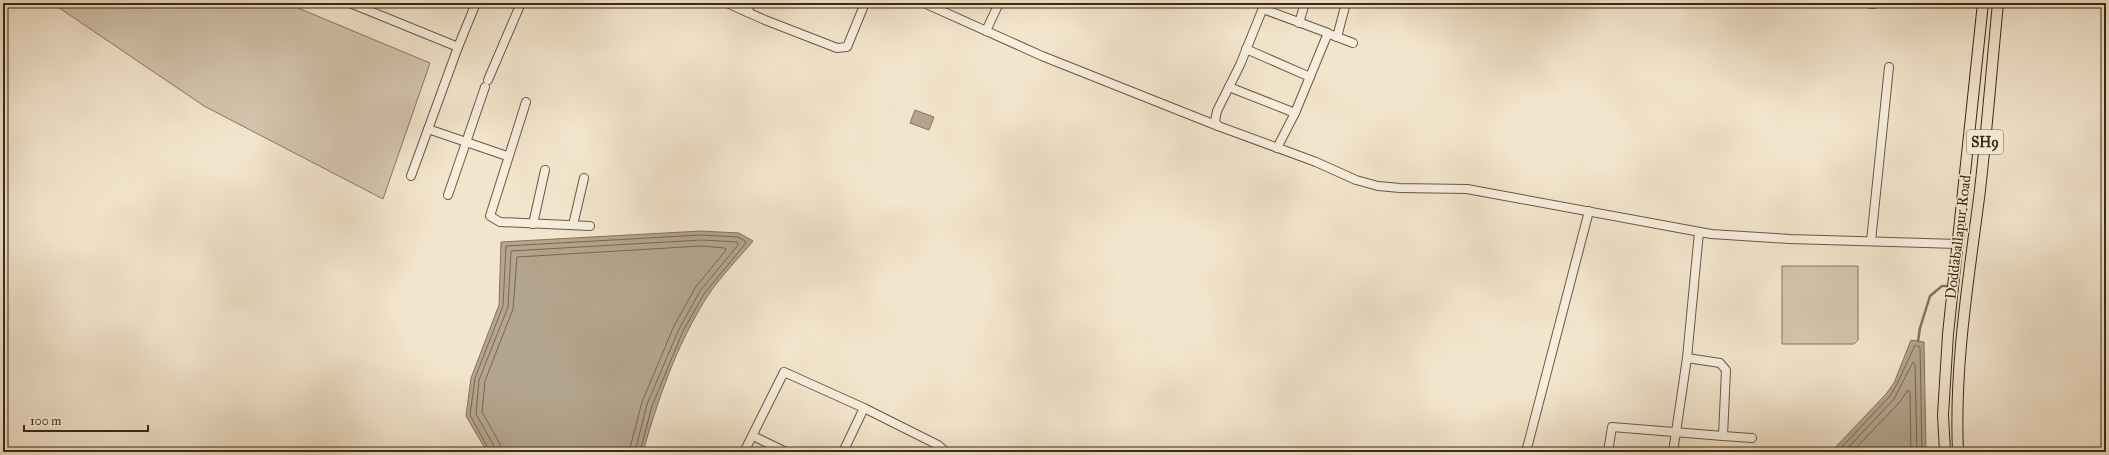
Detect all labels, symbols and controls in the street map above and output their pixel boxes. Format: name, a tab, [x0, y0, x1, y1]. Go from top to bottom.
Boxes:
road number: SH9	[1967, 130, 2003, 154]
street label: Doddaballapur Road	[1941, 173, 1975, 300]
scale bar	[24, 407, 148, 433]
text: 100 m	[30, 414, 61, 428]

